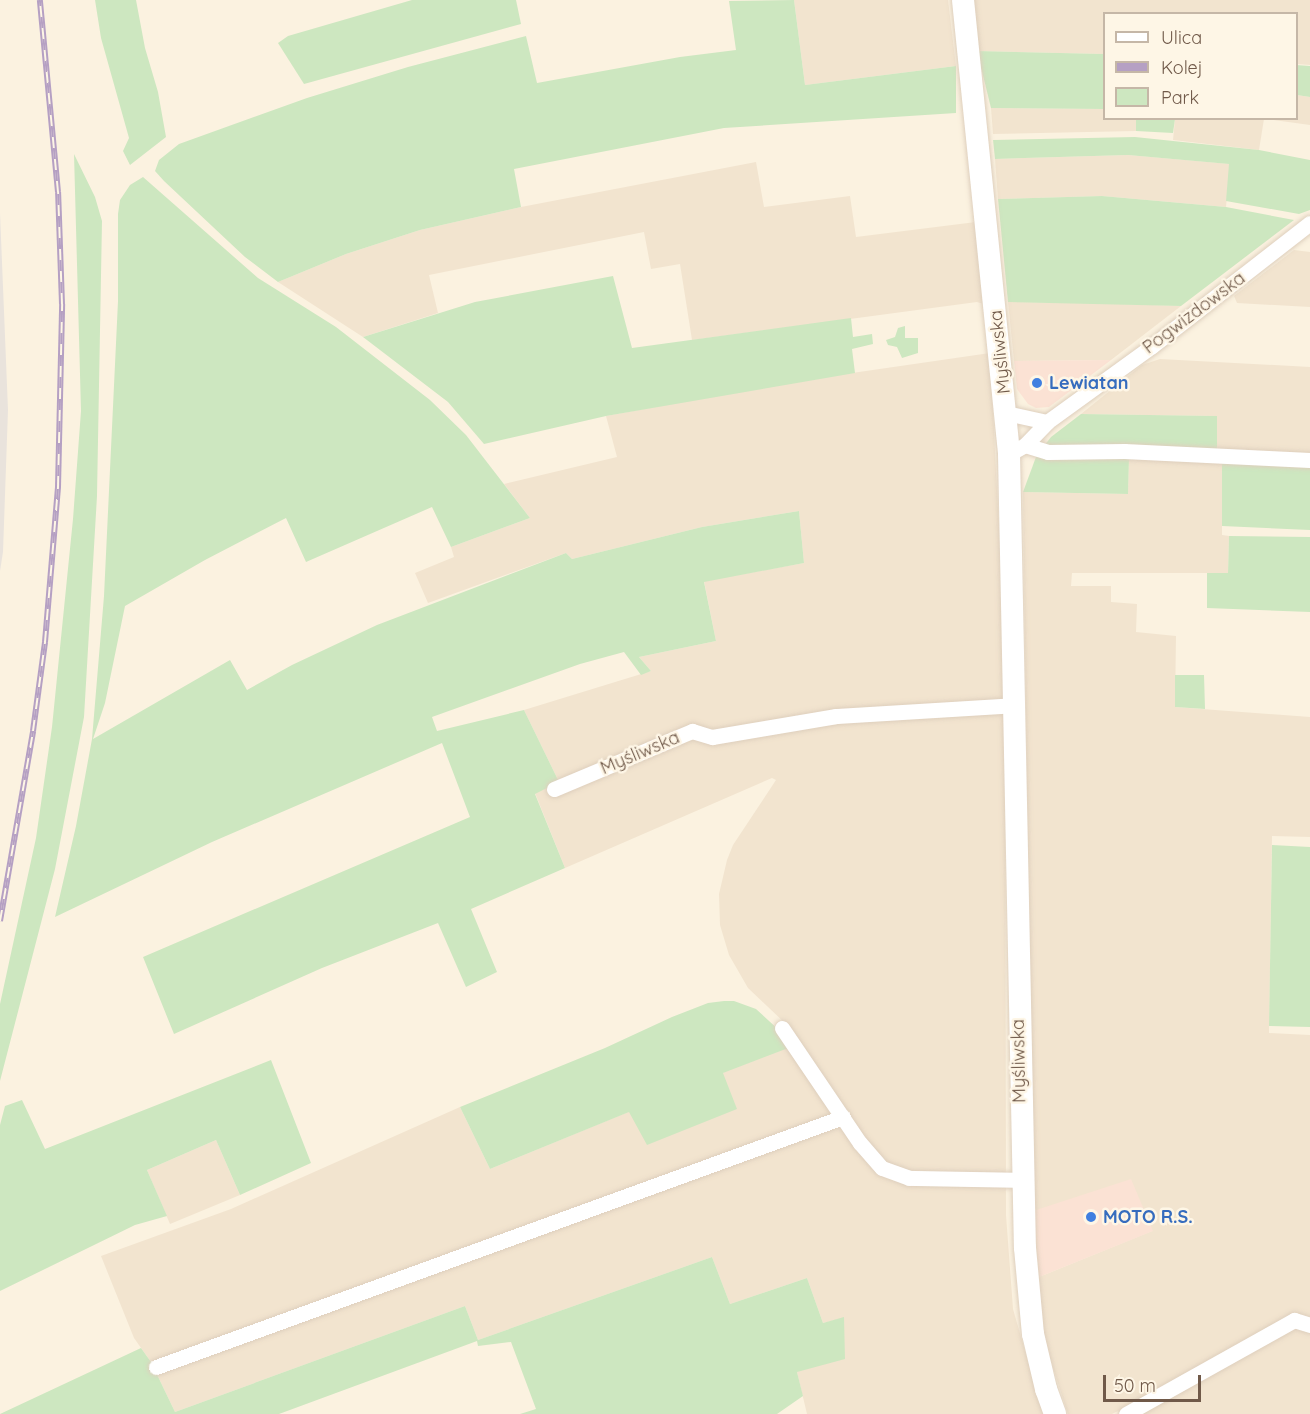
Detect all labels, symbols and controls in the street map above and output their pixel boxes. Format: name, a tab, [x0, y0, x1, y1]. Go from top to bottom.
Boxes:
legend	[1103, 12, 1298, 120]
text: Ulica	[1161, 26, 1202, 49]
text: Kolej	[1161, 56, 1203, 79]
text: Park	[1161, 86, 1199, 109]
street label: Pogwizdowska	[1139, 267, 1249, 359]
street label: Myśliwska	[985, 309, 1015, 395]
place label: Lewiatan	[1049, 372, 1129, 394]
marker: Lewiatan	[1030, 376, 1044, 390]
street label: Myśliwska	[597, 727, 683, 779]
street label: Myśliwska	[1007, 1019, 1031, 1103]
place label: MOTO R.S.	[1103, 1206, 1193, 1228]
marker: MOTO R.S.	[1084, 1210, 1098, 1224]
scale bar	[1106, 1363, 1204, 1401]
text: 50 m	[1114, 1374, 1156, 1397]

